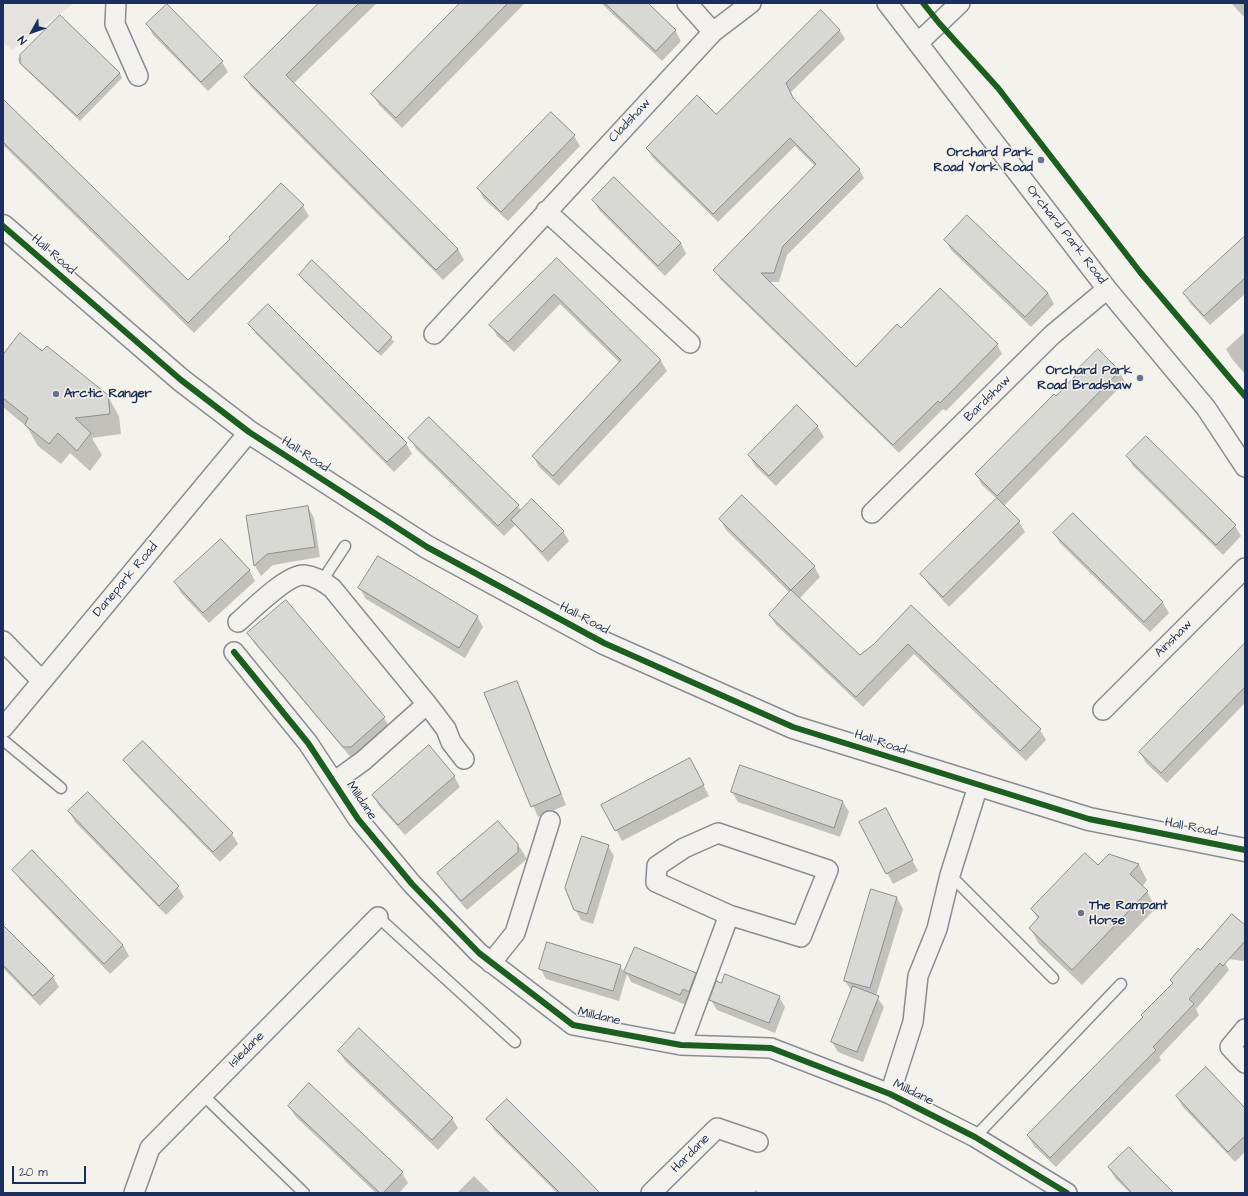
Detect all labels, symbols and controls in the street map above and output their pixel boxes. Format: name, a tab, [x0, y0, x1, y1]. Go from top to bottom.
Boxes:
north arrow	[12, 12, 52, 52]
text: N	[14, 33, 30, 48]
street label: Cladshaw	[606, 96, 654, 146]
place label: Orchard Park Road York Road	[933, 145, 1033, 176]
marker: Orchard Park Road York Road	[1036, 155, 1046, 165]
street label: Orchard Park Road	[1023, 182, 1109, 288]
street label: Hall Road	[28, 232, 78, 278]
place label: Orchard Park Road Bradshaw	[1037, 363, 1132, 394]
street label: Bardshaw	[961, 372, 1015, 426]
marker: Orchard Park Road Bradshaw	[1135, 373, 1145, 383]
place label: Arctic Ranger	[64, 386, 152, 402]
marker: Arctic Ranger	[51, 389, 61, 399]
street label: Hall Road	[278, 434, 332, 476]
street label: Danepark Road	[90, 539, 162, 621]
street label: Hall Road	[557, 600, 611, 638]
street label: Ainshaw	[1152, 617, 1196, 661]
street label: Hall Road	[852, 727, 908, 759]
street label: Milldane	[342, 779, 380, 823]
street label: Hall Road	[1163, 815, 1219, 841]
place label: The Rampant Horse	[1089, 898, 1167, 929]
marker: The Rampant Horse	[1076, 908, 1086, 918]
street label: Milldane	[576, 1004, 622, 1030]
street label: Isledane	[226, 1029, 268, 1071]
street label: Milldane	[890, 1076, 936, 1110]
street label: Hardane	[668, 1131, 714, 1177]
scale bar	[14, 1158, 88, 1184]
text: 20 m	[19, 1164, 48, 1181]

